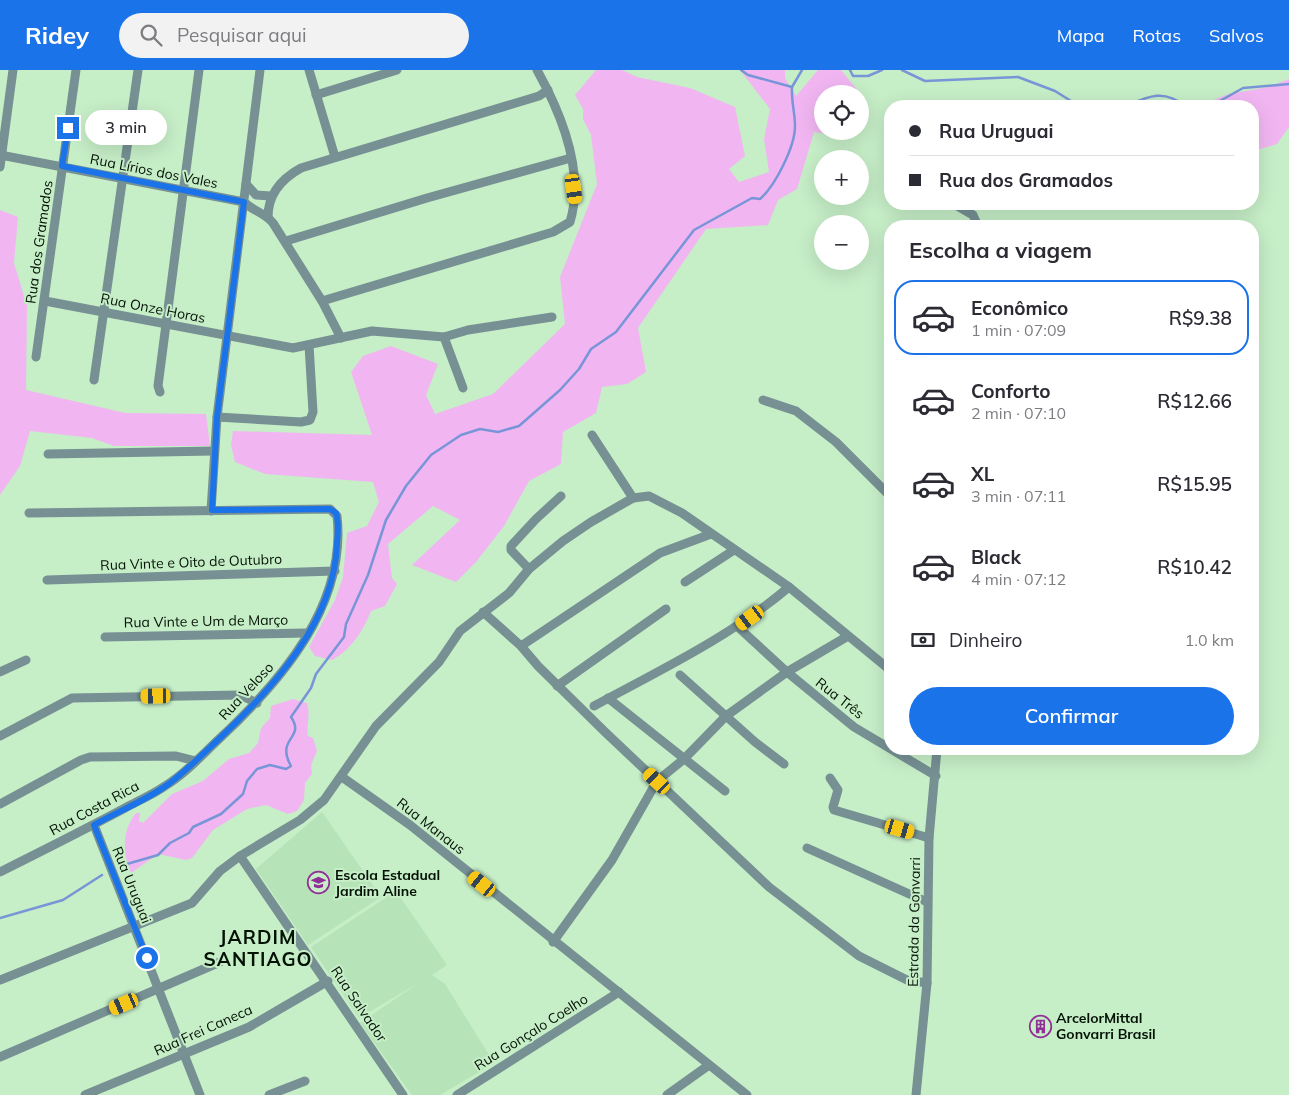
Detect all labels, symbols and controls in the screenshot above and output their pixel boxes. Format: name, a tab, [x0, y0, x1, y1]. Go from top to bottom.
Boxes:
search box	[119, 13, 469, 58]
text: Ridey	[25, 20, 89, 50]
icon: search	[137, 21, 165, 49]
text: Pesquisar aqui	[177, 23, 307, 47]
text: Mapa	[1057, 24, 1105, 47]
text: Rotas	[1133, 24, 1181, 47]
text: Salvos	[1209, 24, 1264, 47]
map controls	[814, 85, 869, 270]
button: locate	[814, 85, 869, 140]
callout: 3 min	[86, 110, 168, 146]
route end	[57, 117, 79, 139]
text: 3 min	[105, 117, 147, 137]
text: Rua Uruguai	[939, 119, 1053, 143]
street label: Rua Lírios dos Vales	[88, 150, 220, 192]
button: +	[814, 150, 869, 205]
text: Rua dos Gramados	[939, 168, 1113, 192]
car	[564, 173, 583, 205]
street label: Rua dos Gramados	[21, 179, 57, 305]
button: −	[814, 215, 869, 270]
text: Escolha a viagem	[909, 236, 1092, 264]
street label: Rua Onze Horas	[99, 289, 207, 327]
icon: car	[911, 295, 956, 340]
text: Econômico	[971, 296, 1068, 320]
text: R$9.38	[1169, 306, 1232, 330]
text: 1 min · 07:09	[971, 320, 1066, 340]
icon: car	[911, 378, 956, 423]
text: Conforto	[971, 379, 1050, 403]
text: R$12.66	[1157, 389, 1232, 413]
text: 2 min · 07:10	[971, 403, 1066, 423]
icon: car	[911, 461, 956, 506]
text: XL	[971, 462, 994, 486]
text: R$15.95	[1157, 472, 1232, 496]
text: 3 min · 07:11	[971, 486, 1066, 506]
icon: car	[911, 544, 956, 589]
text: Black	[971, 545, 1021, 569]
street label: Rua Vinte e Oito de Outubro	[100, 550, 282, 574]
text: R$10.42	[1157, 555, 1232, 579]
text: 4 min · 07:12	[971, 569, 1066, 589]
car	[733, 603, 766, 633]
street label: Rua Vinte e Um de Março	[124, 611, 288, 631]
icon: cash	[909, 626, 937, 654]
text: Dinheiro	[949, 628, 1022, 652]
text: 1.0 km	[1185, 630, 1234, 650]
street label: Rua Veloso	[215, 658, 277, 724]
street label: Rua Três	[812, 673, 868, 723]
button: Confirmar	[909, 687, 1234, 745]
car	[140, 688, 171, 704]
car	[640, 765, 673, 797]
street label: Rua Costa Rica	[46, 777, 142, 839]
street label: Rua Manaus	[393, 794, 469, 858]
car	[883, 818, 916, 840]
street label: Rua Uruguai	[108, 844, 156, 926]
street label: Estrada da Gonvarri	[904, 857, 924, 987]
place label: Escola Estadual Jardim Aline	[335, 866, 440, 900]
car	[465, 869, 498, 899]
school or university icon: Escola Estadual Jardim Aline	[307, 871, 331, 895]
district label: JARDIM SANTIAGO	[204, 925, 312, 971]
route start	[136, 947, 158, 969]
street label: Rua Salvador	[327, 963, 391, 1046]
street label: Rua Gonçalo Coelho	[471, 990, 591, 1074]
car	[107, 991, 140, 1017]
street label: Rua Frei Caneca	[151, 1000, 255, 1060]
place label: ArcelorMittal Gonvarri Brasil	[1056, 1009, 1156, 1043]
building icon: ArcelorMittal Gonvarri Brasil	[1028, 1014, 1052, 1038]

